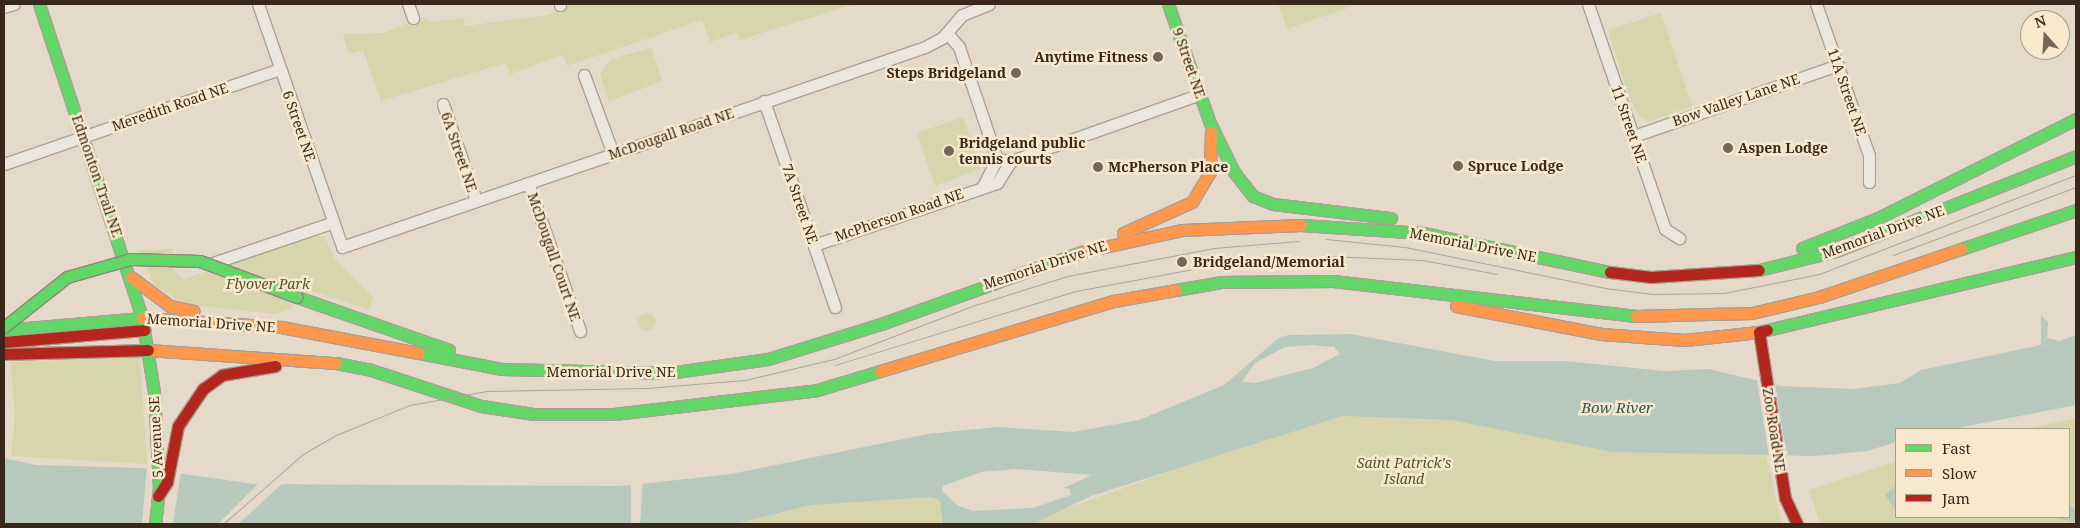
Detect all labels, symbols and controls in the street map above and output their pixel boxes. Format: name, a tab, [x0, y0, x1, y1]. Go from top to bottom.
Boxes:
north arrow	[2020, 10, 2070, 60]
text: N	[2032, 11, 2049, 32]
street label: 9 Street NE	[1169, 25, 1209, 101]
street label: 11A Street NE	[1824, 46, 1870, 138]
place label: Anytime Fitness	[1034, 49, 1148, 65]
marker: Anytime Fitness	[1152, 51, 1164, 63]
place label: Steps Bridgeland	[886, 65, 1006, 81]
marker: Steps Bridgeland	[1010, 67, 1022, 79]
street label: Bow Valley Lane NE	[1670, 70, 1802, 130]
street label: Meredith Road NE	[110, 79, 230, 135]
street label: 11 Street NE	[1608, 83, 1650, 165]
street label: 6 Street NE	[279, 88, 319, 164]
street label: McDougall Road NE	[606, 105, 736, 163]
street label: 6A Street NE	[437, 110, 481, 194]
street label: Edmonton Trail NE	[68, 113, 126, 239]
place label: Bridgeland public tennis courts	[959, 135, 1086, 168]
place label: Aspen Lodge	[1738, 140, 1828, 156]
marker: Aspen Lodge	[1722, 142, 1734, 154]
marker: Bridgeland public tennis courts	[943, 145, 955, 157]
place label: Spruce Lodge	[1468, 158, 1564, 174]
place label: McPherson Place	[1108, 159, 1228, 175]
marker: Spruce Lodge	[1452, 160, 1464, 172]
marker: McPherson Place	[1092, 161, 1104, 173]
street label: 7A Street NE	[778, 162, 822, 246]
street label: McPherson Road NE	[832, 185, 966, 245]
street label: McDougall Court NE	[524, 190, 584, 324]
street label: Memorial Drive NE	[1820, 202, 1946, 262]
street label: Memorial Drive NE	[1408, 224, 1538, 266]
street label: Memorial Drive NE	[981, 237, 1109, 293]
place label: Bridgeland/Memorial	[1193, 254, 1345, 270]
marker: Bridgeland/Memorial	[1175, 255, 1189, 269]
park label: Flyover Park	[226, 276, 310, 292]
street label: Memorial Drive NE	[146, 310, 276, 336]
street label: Memorial Drive NE	[547, 364, 675, 380]
street label: Zoo Road NE	[1759, 387, 1789, 473]
street label: 5 Avenue SE	[145, 396, 167, 478]
water label: Bow River	[1581, 399, 1653, 417]
legend	[1895, 428, 2070, 518]
text: Fast	[1942, 438, 1971, 458]
park label: Saint Patrick's Island	[1357, 455, 1451, 488]
text: Slow	[1942, 463, 1976, 483]
text: Jam	[1942, 488, 1970, 508]

